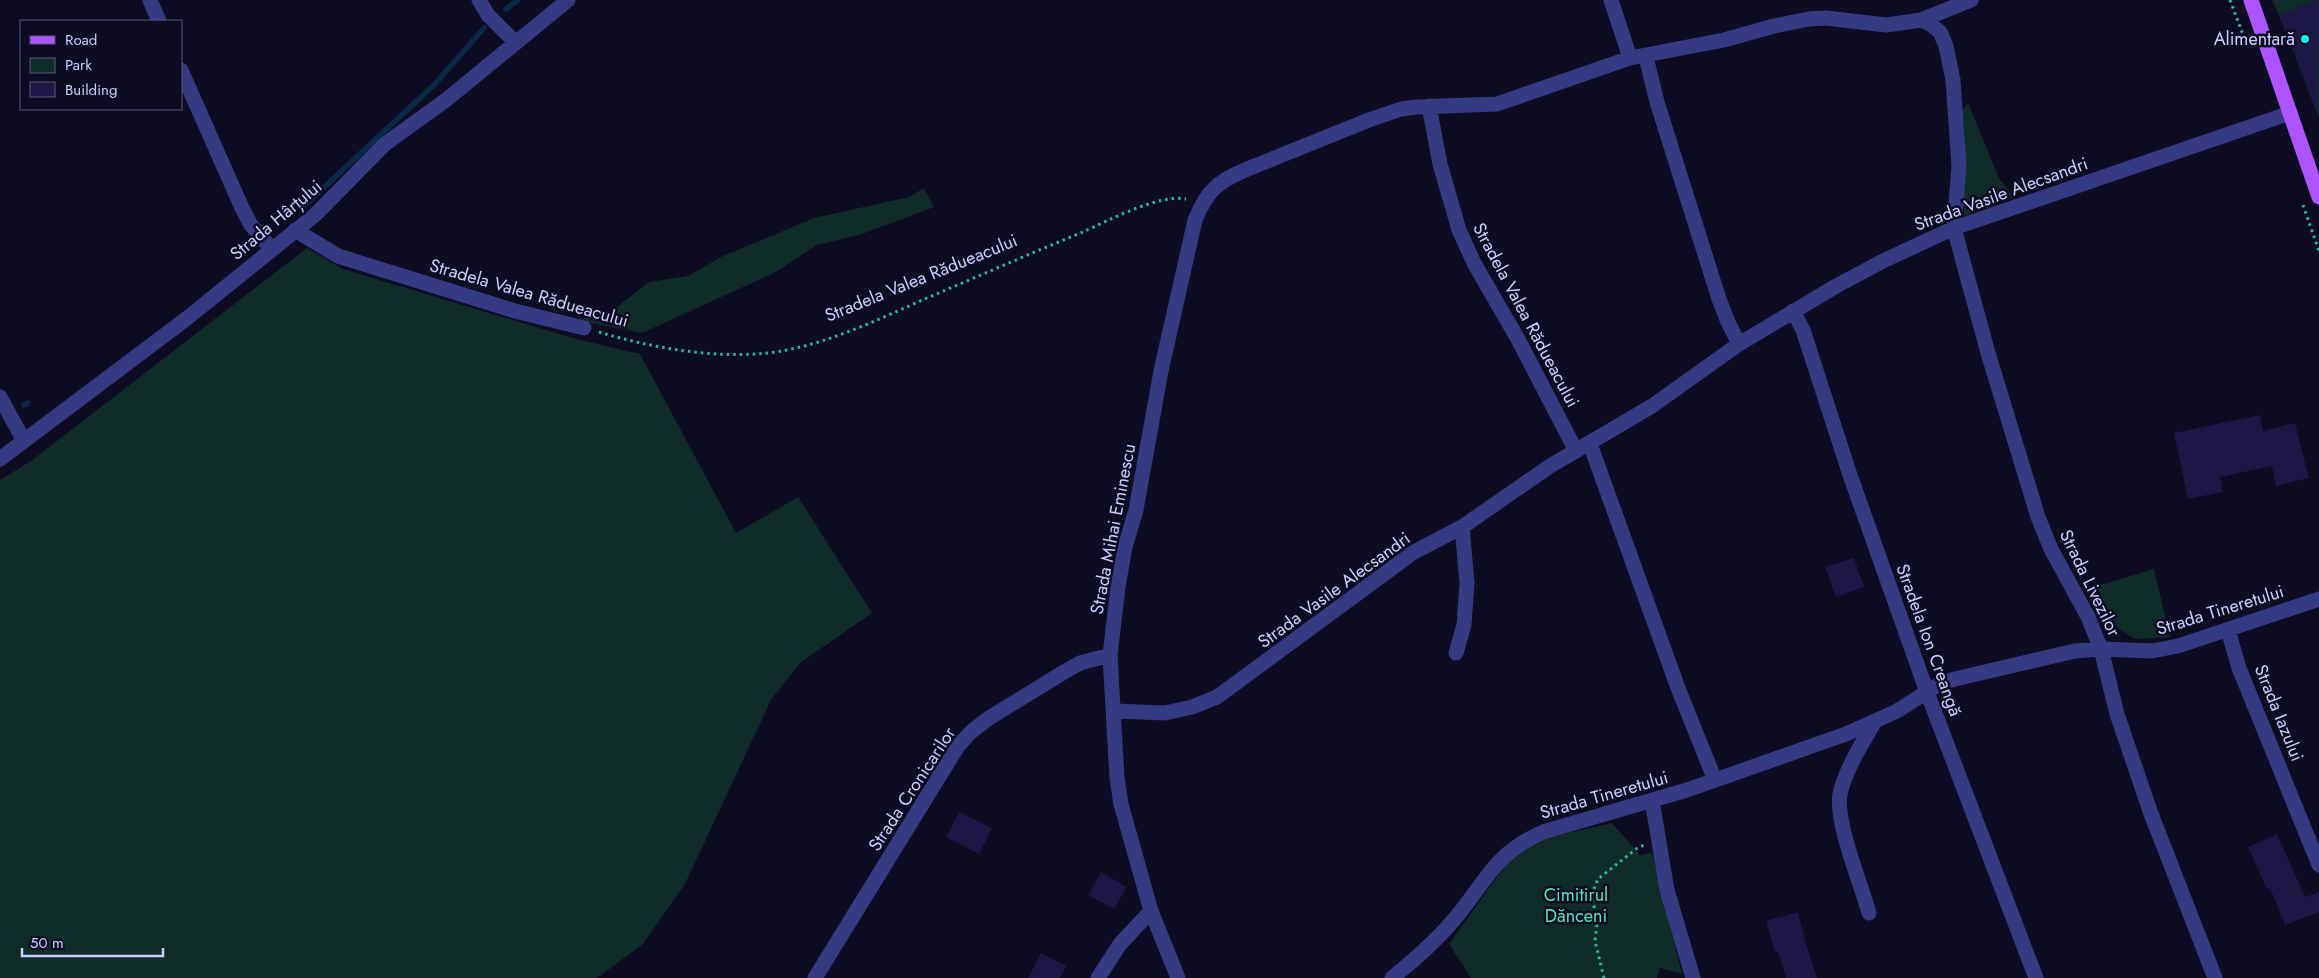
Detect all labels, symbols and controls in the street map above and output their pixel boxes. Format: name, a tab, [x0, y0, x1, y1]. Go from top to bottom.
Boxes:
legend	[20, 20, 182, 110]
place label: Alimentară	[2214, 26, 2295, 52]
text: Road	[65, 29, 97, 51]
marker: Alimentară	[2299, 33, 2311, 45]
text: Park	[65, 54, 92, 76]
text: Building	[65, 79, 117, 101]
street label: Strada Vasile Alecsandri	[1910, 150, 2092, 238]
street label: Strada Hârțului	[224, 174, 328, 266]
street label: Stradela Valea Rădueacului	[1466, 218, 1586, 412]
street label: Stradela Valea Rădueacului	[821, 227, 1021, 329]
street label: Stradela Valea Rădueacului	[427, 252, 631, 334]
street label: Strada Mihai Eminescu	[1084, 441, 1142, 617]
street label: Strada Livezilor	[2053, 525, 2127, 642]
street label: Strada Vasile Alecsandri	[1252, 526, 1416, 654]
street label: Stradela Ion Creangă	[1889, 560, 1969, 720]
street label: Strada Tineretului	[2153, 578, 2287, 642]
street label: Strada Iazului	[2248, 661, 2310, 765]
street label: Strada Cronicarilor	[862, 721, 963, 856]
street label: Strada Tineretului	[1537, 764, 1671, 826]
park label: Cimitirul Dănceni	[1544, 882, 1608, 929]
scale bar	[22, 926, 164, 958]
text: 50 m	[30, 932, 64, 954]

